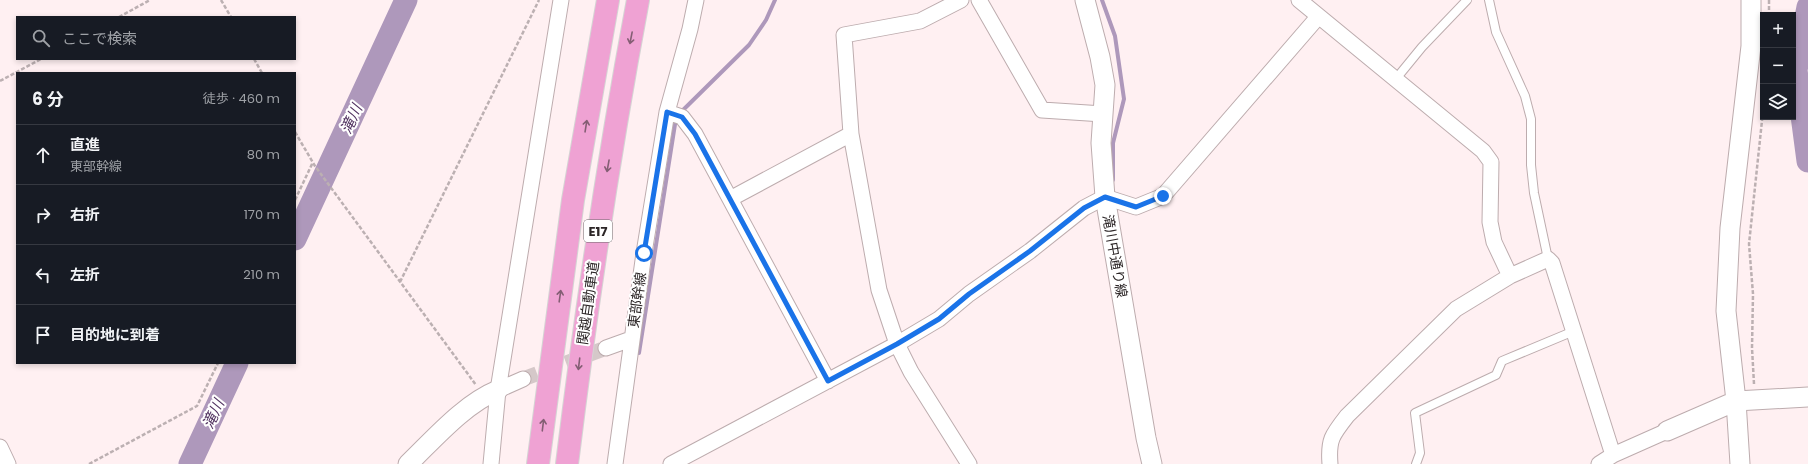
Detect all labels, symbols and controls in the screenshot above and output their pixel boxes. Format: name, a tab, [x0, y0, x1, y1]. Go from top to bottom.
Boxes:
map controls	[1760, 12, 1796, 120]
button: +	[1760, 12, 1796, 48]
search box	[16, 16, 296, 60]
icon: search	[30, 27, 52, 49]
text: ここで検索	[62, 28, 137, 49]
one-way arrow	[626, 31, 634, 44]
button: −	[1760, 48, 1796, 84]
button: layers	[1760, 84, 1796, 120]
text: 6 分	[32, 87, 63, 111]
text: 徒歩 · 460 m	[203, 89, 280, 108]
water label: 滝川	[335, 99, 368, 137]
one-way arrow	[582, 120, 590, 133]
text: 直進	[70, 134, 100, 155]
icon: ahead	[32, 144, 54, 166]
text: 80 m	[247, 145, 280, 164]
text: 東部幹線	[70, 157, 122, 176]
one-way arrow	[604, 160, 612, 173]
route end	[1154, 187, 1172, 205]
icon: right	[32, 204, 54, 226]
text: 右折	[70, 204, 100, 225]
text: 170 m	[244, 205, 280, 224]
street label: 滝川中通り線	[1098, 213, 1132, 299]
road number: E17	[584, 220, 612, 242]
route start	[635, 244, 653, 262]
street label: 関越自動車道	[572, 260, 604, 346]
icon: left	[32, 264, 54, 286]
text: 左折	[70, 264, 100, 285]
text: 210 m	[243, 265, 280, 284]
street label: 東部幹線	[623, 271, 651, 329]
one-way arrow	[556, 290, 564, 303]
icon: arrive	[32, 324, 54, 346]
text: 目的地に到着	[70, 324, 160, 345]
one-way arrow	[575, 357, 583, 370]
water label: 滝川	[197, 394, 230, 432]
one-way arrow	[539, 419, 546, 432]

